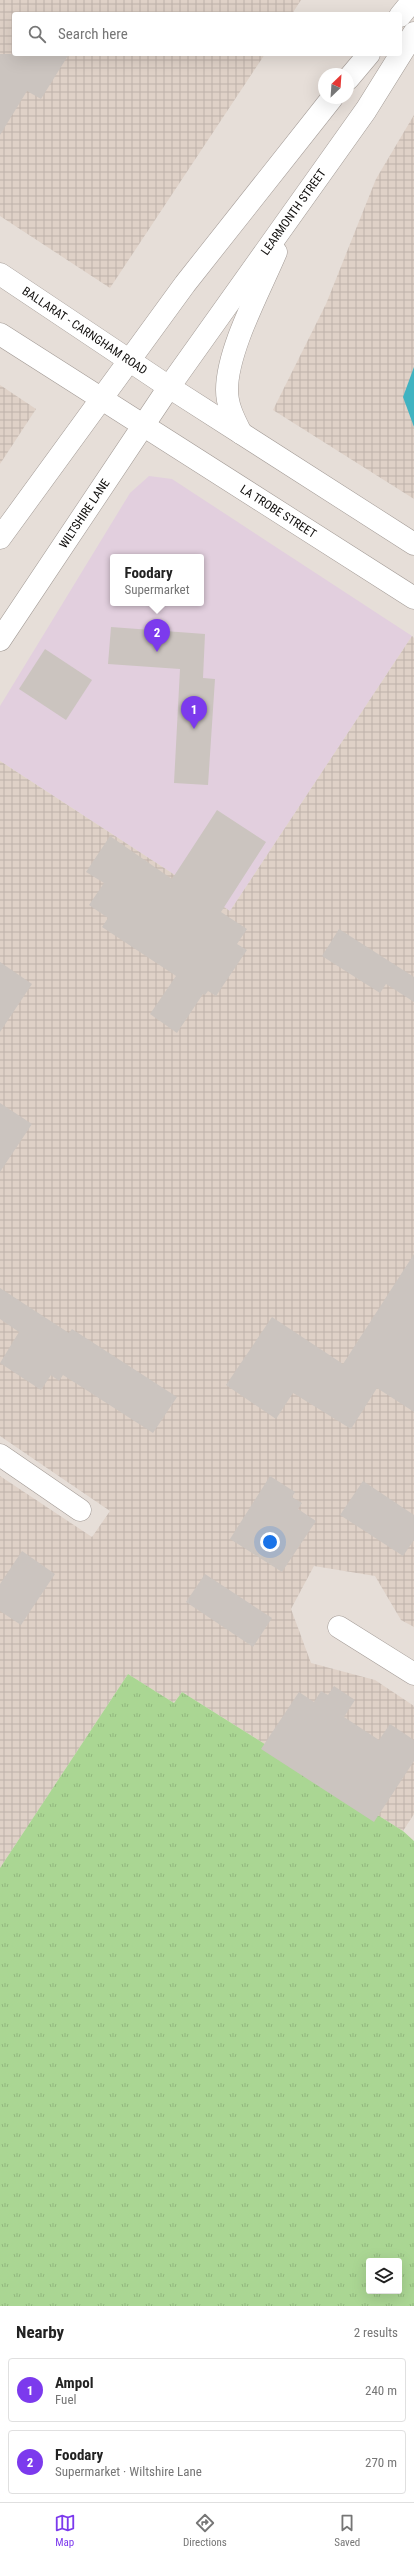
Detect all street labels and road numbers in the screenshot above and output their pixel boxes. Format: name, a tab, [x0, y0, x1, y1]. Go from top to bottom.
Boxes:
street label: LEARMONTH STREET	[258, 166, 329, 258]
street label: BALLARAT - CARNGHAM ROAD	[20, 284, 150, 378]
street label: WILTSHIRE LANE	[56, 476, 113, 551]
street label: LA TROBE STREET	[238, 482, 319, 541]

